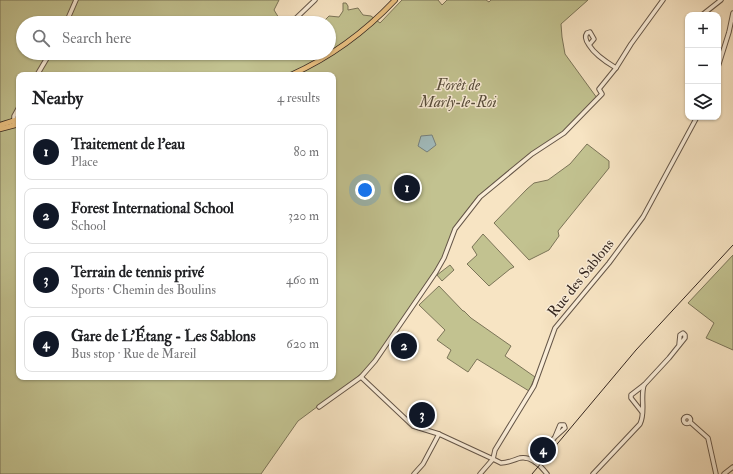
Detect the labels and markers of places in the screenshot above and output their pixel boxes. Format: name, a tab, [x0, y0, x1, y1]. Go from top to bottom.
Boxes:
pin: 1	[394, 173, 420, 203]
pin: 2	[391, 331, 417, 361]
pin: 3	[409, 400, 435, 430]
pin: 4	[530, 435, 556, 465]

